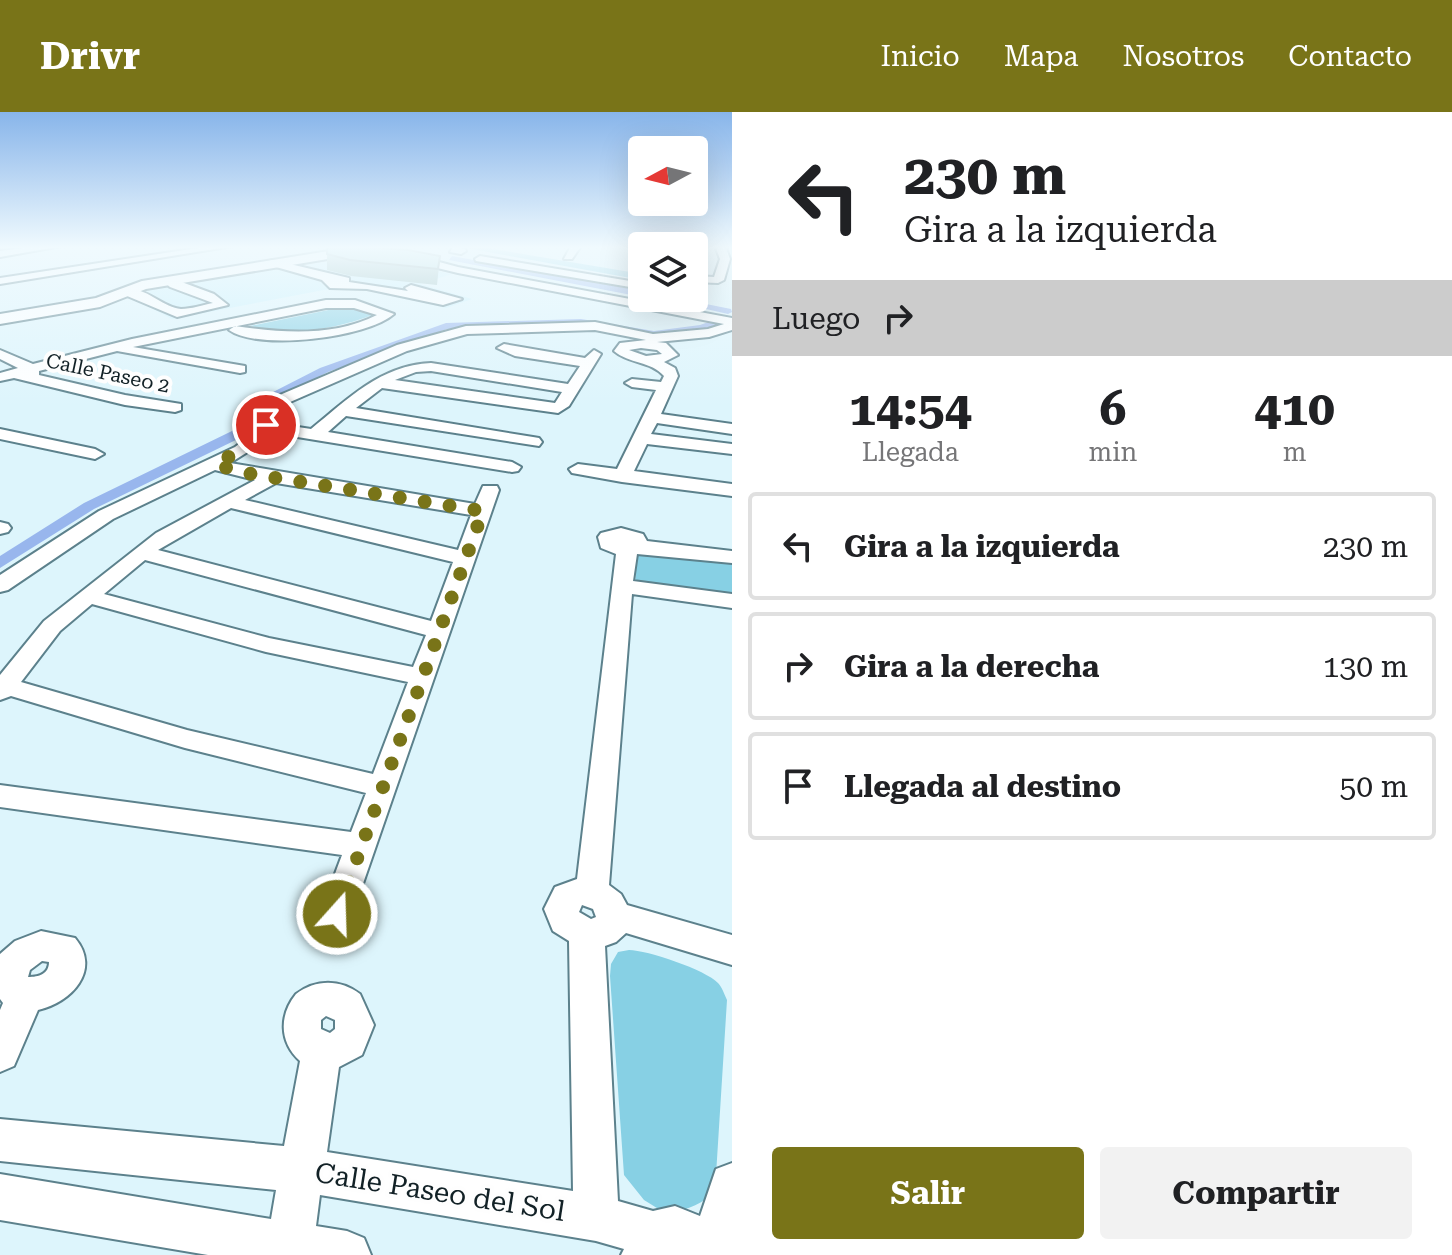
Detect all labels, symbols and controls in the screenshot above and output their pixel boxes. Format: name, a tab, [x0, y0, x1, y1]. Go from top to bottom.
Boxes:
text: Drivr	[40, 34, 140, 78]
text: Inicio	[880, 40, 960, 73]
text: Mapa	[1004, 40, 1078, 73]
text: Nosotros	[1122, 40, 1244, 73]
text: Contacto	[1288, 40, 1412, 73]
north arrow	[628, 136, 708, 216]
map controls	[628, 136, 708, 312]
text: 230 m	[904, 142, 1066, 208]
icon: left	[772, 144, 876, 248]
text: Gira a la izquierda	[904, 209, 1217, 251]
button: layers	[628, 232, 708, 312]
icon: right	[876, 296, 920, 340]
text: Luego	[772, 301, 860, 336]
street label: Calle Paseo 2	[44, 348, 172, 398]
text: 14:54	[849, 381, 972, 437]
text: 6	[1099, 381, 1126, 437]
text: 410	[1254, 381, 1335, 437]
pin	[232, 391, 300, 459]
icon: arrive	[244, 403, 288, 447]
text: Llegada	[862, 437, 959, 467]
text: min	[1089, 437, 1137, 467]
text: m	[1283, 437, 1307, 467]
icon: left	[776, 524, 820, 568]
text: Gira a la izquierda	[844, 529, 1120, 564]
text: 230 m	[1323, 529, 1408, 564]
icon: right	[776, 644, 820, 688]
text: Gira a la derecha	[844, 649, 1099, 684]
text: 130 m	[1323, 649, 1408, 684]
icon: arrive	[776, 764, 820, 808]
text: Llegada al destino	[844, 769, 1121, 804]
text: 50 m	[1339, 769, 1408, 804]
position arrow	[295, 872, 379, 956]
button: Salir	[772, 1147, 1084, 1239]
button: Compartir	[1100, 1147, 1412, 1239]
street label: Calle Paseo del Sol	[313, 1156, 568, 1228]

